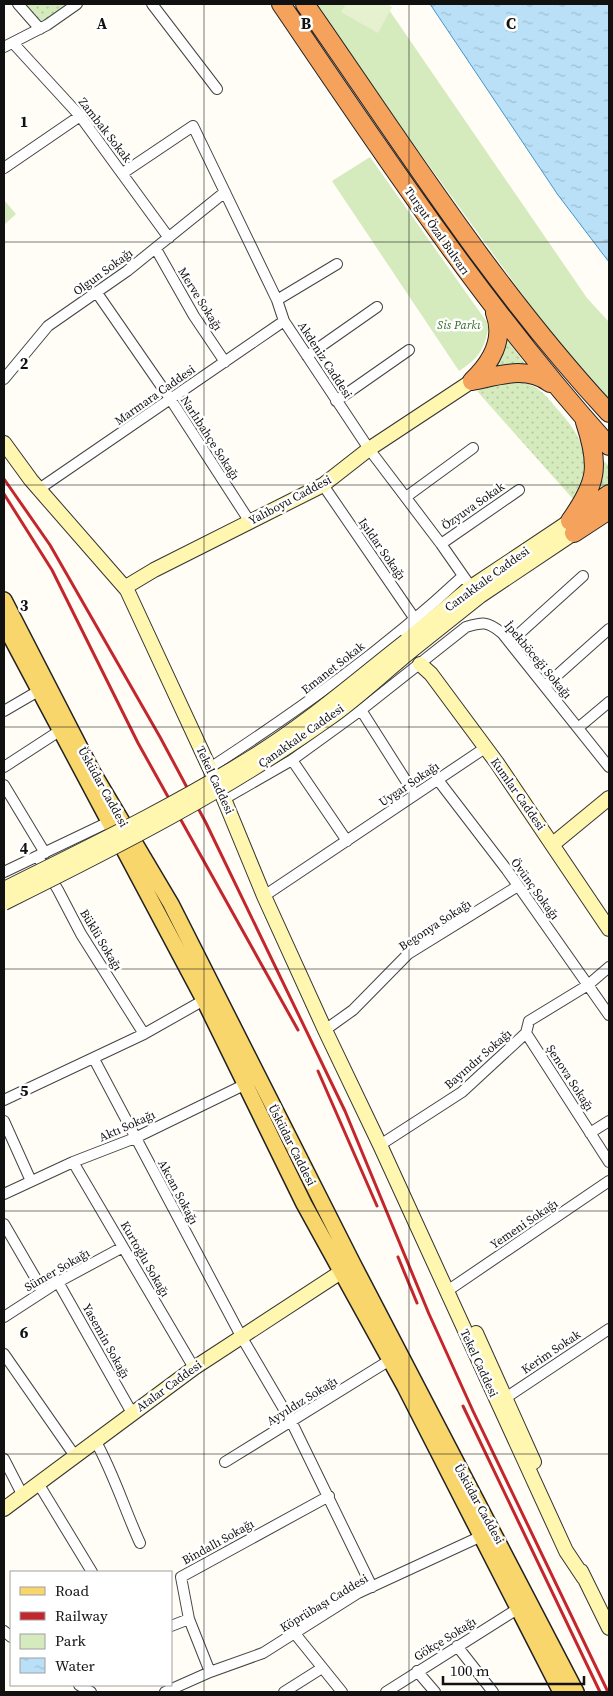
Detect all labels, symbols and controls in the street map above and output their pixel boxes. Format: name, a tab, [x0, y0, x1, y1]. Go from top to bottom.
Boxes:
text: A	[97, 12, 108, 34]
text: B	[301, 12, 312, 34]
text: C	[506, 12, 516, 34]
street label: Zambak Sokak	[75, 94, 135, 166]
text: 1	[20, 110, 28, 132]
street label: Turgut Özal Bulvarı	[401, 184, 474, 278]
street label: Olgun Sokağı	[70, 245, 136, 299]
street label: Merve Sokağı	[174, 264, 226, 334]
park label: Sis Parkı	[437, 317, 481, 333]
street label: Akdeniz Caddesi	[294, 319, 356, 402]
text: 2	[20, 352, 29, 374]
street label: Marmara Caddesi	[112, 361, 199, 429]
street label: Narlıbahçe Sokağı	[177, 393, 243, 483]
street label: Yalıboyu Caddesi	[246, 471, 334, 529]
street label: Özyuva Sokak	[438, 478, 508, 534]
street label: Işıldar Sokağı	[355, 515, 409, 583]
street label: Canakkale Caddesi	[441, 543, 533, 615]
text: 3	[20, 594, 29, 616]
street label: İpekböceği Sokağı	[501, 618, 575, 702]
street label: Emanet Sokak	[298, 638, 368, 698]
street label: Çanakkale Caddesi	[255, 700, 347, 771]
street label: Tekel Caddesi	[192, 743, 238, 817]
street label: Üsküdar Caddesi	[74, 744, 132, 830]
street label: Kumlar Caddesi	[487, 755, 549, 834]
street label: Uygar Sokağı	[376, 758, 442, 810]
text: 4	[20, 837, 29, 859]
street label: Övünç Sokağı	[507, 855, 563, 923]
street label: Begonya Sokağı	[396, 895, 475, 954]
street label: Büklü Sokağı	[76, 906, 126, 974]
street label: Bayındır Sokağı	[441, 1025, 515, 1093]
street label: Şenova Sokağı	[543, 1042, 598, 1115]
text: 5	[20, 1079, 29, 1101]
street label: Üsküdar Caddesi	[265, 1101, 320, 1189]
street label: Aktı Sokağı	[96, 1106, 158, 1145]
street label: Akcan Sokağı	[154, 1157, 202, 1228]
street label: Yemeni Sokağı	[487, 1195, 561, 1252]
street label: Kurtoğlu Sokağı	[117, 1218, 173, 1300]
street label: Sümer Sokağı	[21, 1245, 93, 1295]
street label: Yasemin Sokağı	[79, 1301, 133, 1382]
text: 6	[20, 1321, 29, 1343]
street label: Tekel Caddesi	[456, 1326, 502, 1400]
street label: Kerim Sokak	[518, 1326, 584, 1378]
street label: Atalar Caddesi	[133, 1357, 205, 1415]
street label: Ayyıldız Sokağı	[264, 1373, 341, 1429]
street label: Üsküdar Caddesi	[450, 1461, 508, 1547]
street label: Bindallı Sokağı	[179, 1515, 257, 1568]
street label: Köprübaşı Caddesi	[277, 1570, 371, 1636]
legend	[10, 1571, 172, 1686]
text: Road	[55, 1580, 89, 1601]
text: Railway	[55, 1605, 108, 1626]
street label: Gökçe Sokağı	[411, 1613, 480, 1665]
text: Park	[55, 1630, 87, 1651]
scale bar	[443, 1654, 584, 1686]
text: Water	[55, 1655, 96, 1676]
text: 100 m	[450, 1660, 490, 1681]

